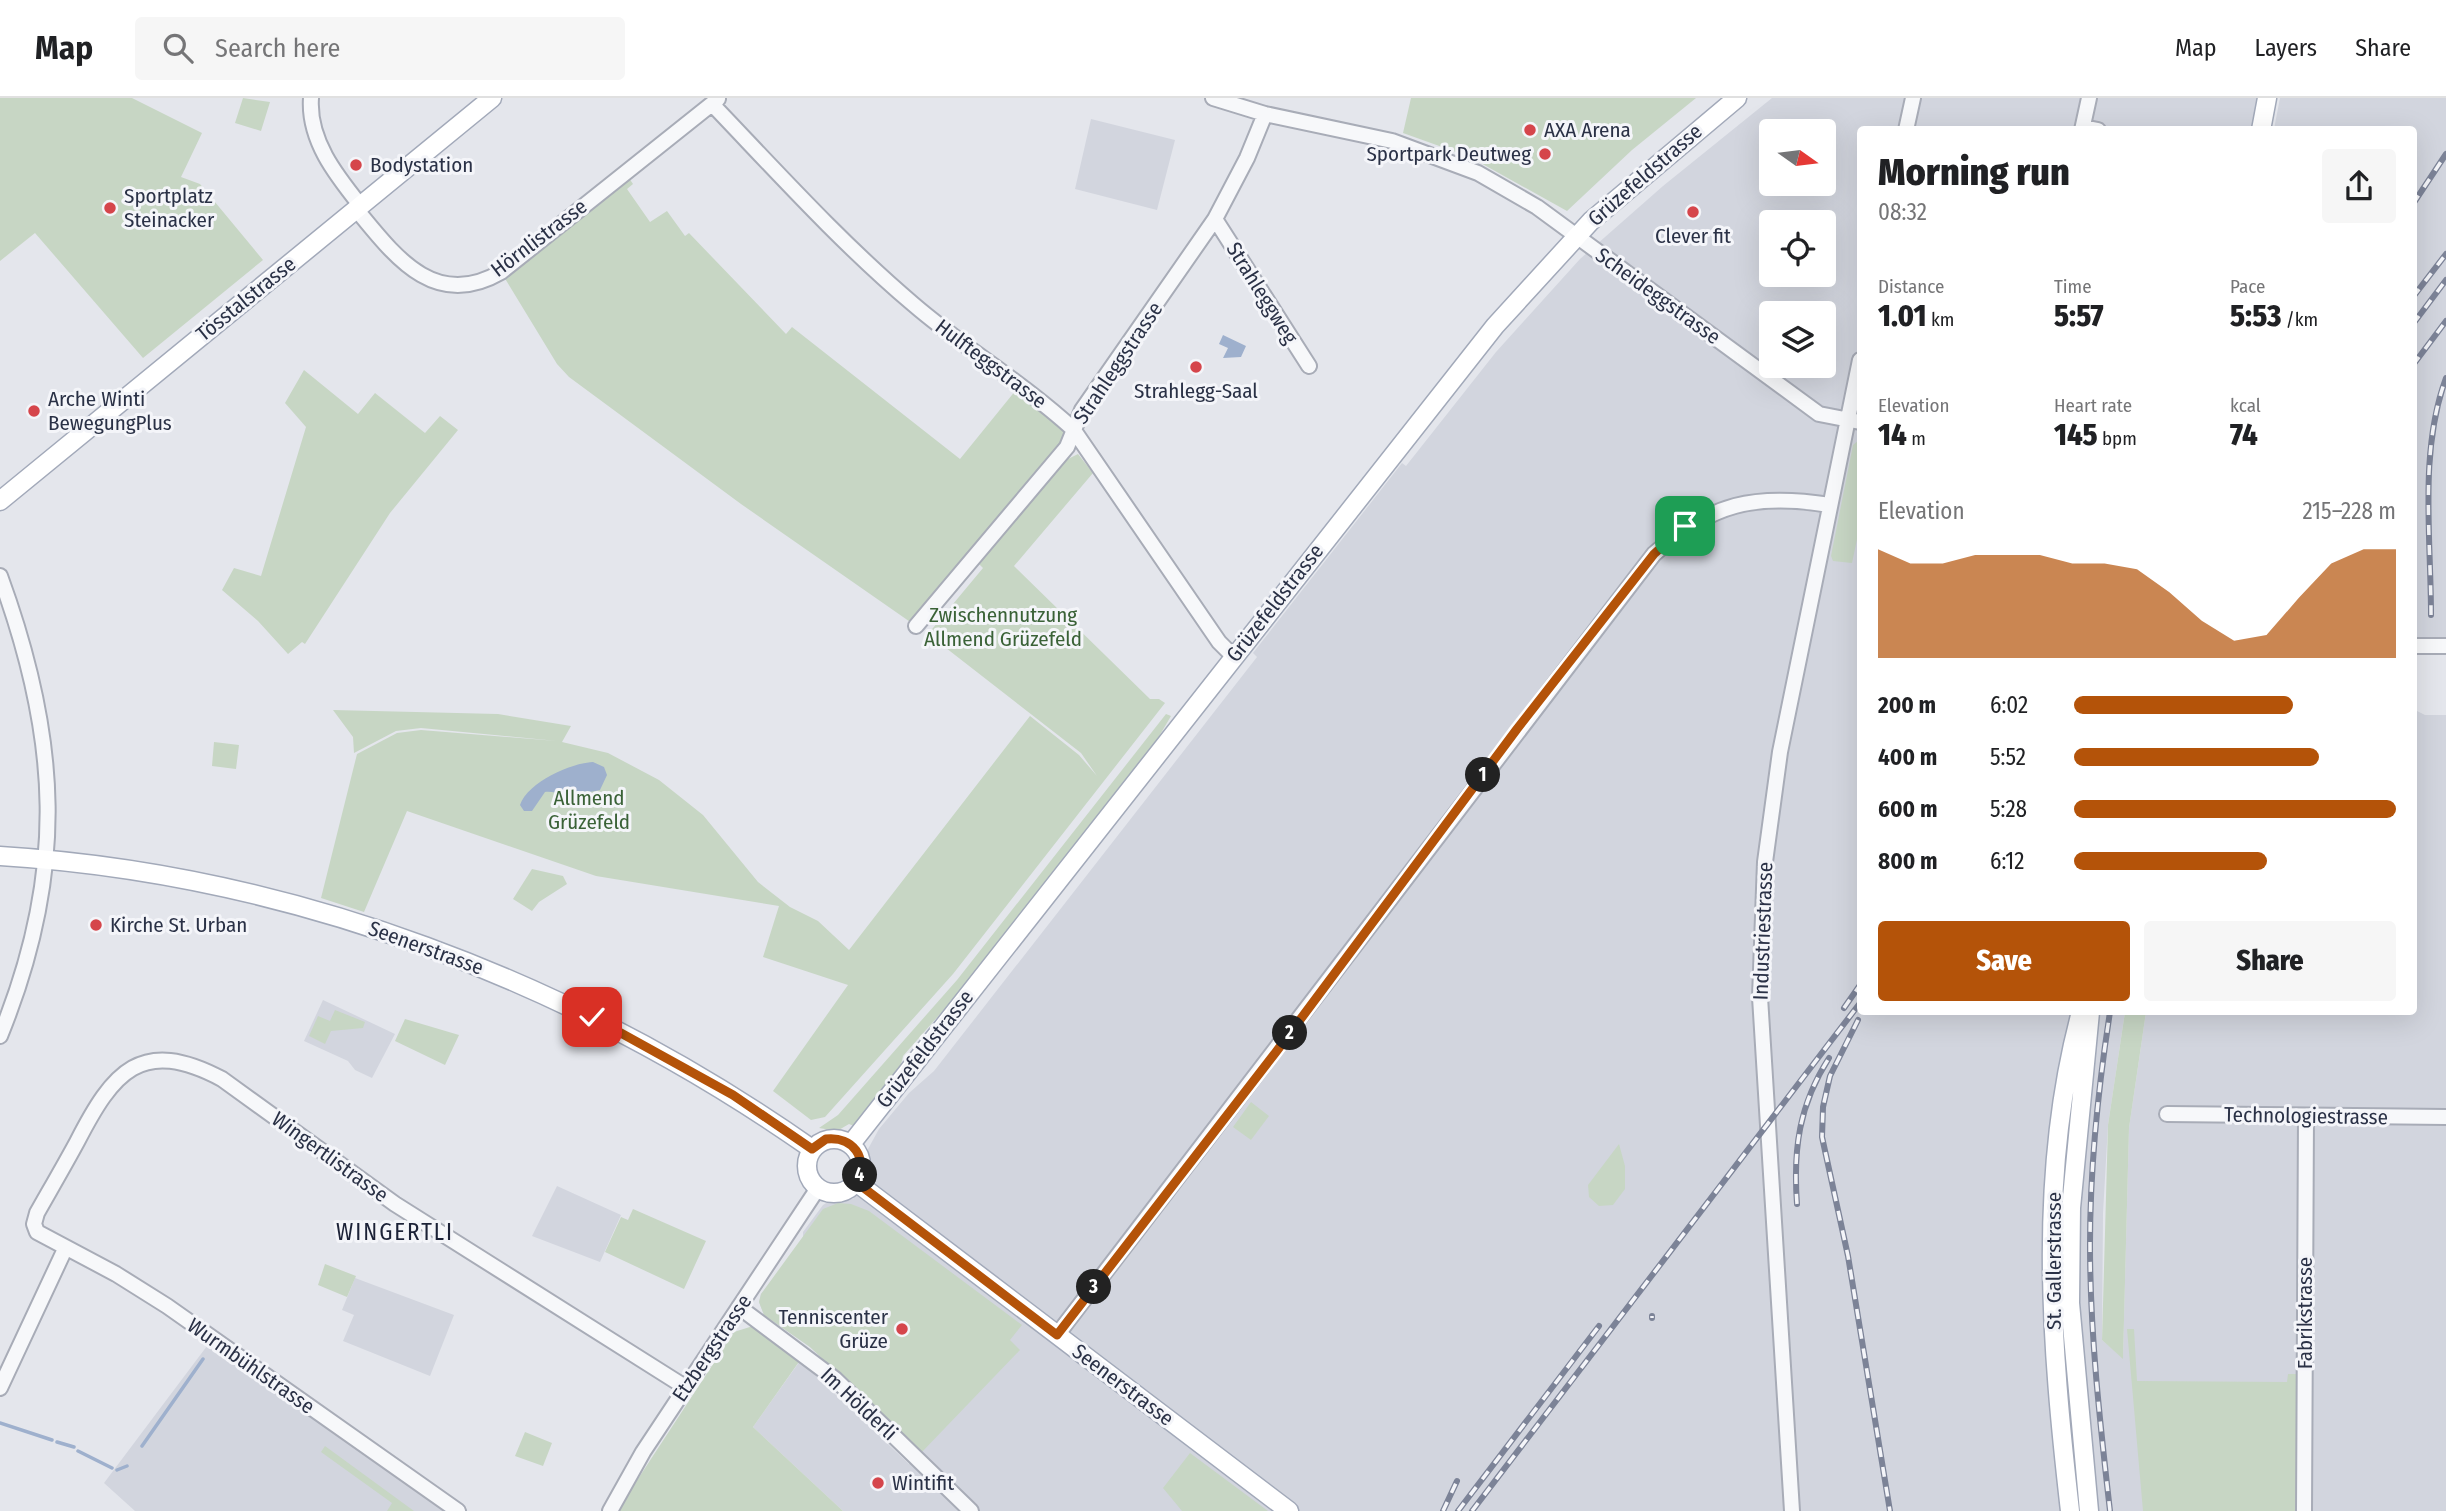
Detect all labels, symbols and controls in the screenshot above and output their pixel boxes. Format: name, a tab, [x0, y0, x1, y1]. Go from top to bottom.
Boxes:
search box	[135, 17, 625, 80]
text: Map	[35, 28, 93, 68]
icon: search	[159, 29, 197, 67]
text: Search here	[215, 33, 340, 64]
text: Map	[2175, 34, 2217, 62]
text: Layers	[2255, 34, 2317, 62]
text: Share	[2355, 34, 2411, 62]
place label: AXA Arena	[1544, 117, 1631, 143]
street label: Grüzefeldstrasse	[1583, 118, 1707, 232]
north arrow	[1759, 119, 1836, 196]
map controls	[1759, 119, 1836, 378]
marker: AXA Arena	[1522, 122, 1538, 138]
place label: Sportpark Deutweg	[1366, 141, 1531, 167]
marker: Sportpark Deutweg	[1537, 146, 1553, 162]
text: Morning run	[1878, 149, 2070, 195]
button: share	[2322, 149, 2396, 223]
place label: Bodystation	[370, 152, 473, 178]
marker: Bodystation	[348, 157, 364, 173]
place label: Sportplatz Steinacker	[124, 183, 215, 233]
street label: Hörnlistrasse	[486, 193, 592, 283]
text: 08:32	[1878, 198, 1927, 226]
marker: Sportplatz Steinacker	[102, 200, 118, 216]
marker: Clever fit	[1685, 204, 1701, 220]
button: locate	[1759, 210, 1836, 287]
place label: Clever fit	[1655, 223, 1731, 249]
street label: Strahleggweg	[1221, 237, 1304, 349]
street label: Scheideggstrasse	[1590, 242, 1726, 350]
street label: Tösstalstrasse	[191, 251, 301, 347]
text: Distance	[1878, 275, 1945, 298]
text: Time	[2054, 275, 2092, 298]
text: Pace	[2230, 275, 2265, 298]
street label: Strahleggstrasse	[1068, 297, 1168, 429]
text: 1.01	[1878, 298, 1926, 334]
text: 5:57	[2054, 298, 2104, 334]
text: 5:53	[2230, 298, 2281, 334]
button: layers	[1759, 301, 1836, 378]
text: km	[1926, 308, 1954, 331]
text: /km	[2281, 308, 2318, 331]
street label: Hulfteggstrasse	[930, 314, 1052, 414]
marker: Strahlegg-Saal	[1188, 359, 1204, 375]
place label: Strahlegg-Saal	[1134, 378, 1258, 404]
place label: Arche Winti BewegungPlus	[48, 386, 172, 436]
text: Elevation	[1878, 394, 1950, 417]
text: Heart rate	[2054, 394, 2132, 417]
text: kcal	[2230, 394, 2261, 417]
marker: Arche Winti BewegungPlus	[26, 403, 42, 419]
text: 14	[1878, 417, 1907, 453]
text: 145	[2054, 417, 2097, 453]
text: 74	[2230, 417, 2258, 453]
text: m	[1907, 427, 1926, 450]
text: bpm	[2097, 427, 2137, 450]
pin	[1655, 496, 1715, 556]
text: Elevation	[1878, 497, 1965, 525]
text: 215–228 m	[2302, 497, 2396, 525]
icon: arrive	[1666, 507, 1704, 545]
street label: Grüzefeldstrasse	[1221, 539, 1329, 667]
park label: Zwischennutzung Allmend Grüzefeld	[924, 602, 1082, 652]
text: 200 m	[1878, 691, 1936, 719]
text: 6:02	[1990, 691, 2028, 719]
text: 400 m	[1878, 743, 1937, 771]
text: 5:52	[1990, 743, 2026, 771]
pin: 1	[1466, 758, 1500, 792]
text: 1	[1478, 763, 1487, 786]
park label: Allmend Grüzefeld	[548, 785, 630, 835]
text: 600 m	[1878, 795, 1937, 823]
text: 5:28	[1990, 795, 2027, 823]
text: 800 m	[1878, 847, 1938, 875]
text: 6:12	[1990, 847, 2024, 875]
street label: Industriestrasse	[1748, 861, 1778, 1001]
place label: Kirche St. Urban	[110, 912, 247, 938]
street label: Seenerstrasse	[365, 915, 487, 981]
marker: Kirche St. Urban	[88, 917, 104, 933]
button: Save	[1878, 921, 2130, 1001]
button: Share	[2144, 921, 2396, 1001]
street label: Grüzefeldstrasse	[871, 985, 979, 1113]
pin	[562, 987, 622, 1047]
icon: check	[573, 998, 611, 1036]
pin: 2	[1272, 1016, 1308, 1051]
text: 2	[1285, 1021, 1294, 1044]
street label: Technologiestrasse	[2224, 1102, 2388, 1130]
street label: Wingertlistrasse	[267, 1106, 393, 1208]
pin: 4	[842, 1158, 878, 1192]
text: 4	[855, 1163, 864, 1186]
street label: St. Gallerstrasse	[2041, 1192, 2067, 1330]
district label: WINGERTLI	[336, 1218, 454, 1246]
street label: Fabrikstrasse	[2292, 1257, 2318, 1369]
pin: 3	[1076, 1270, 1112, 1304]
text: 3	[1089, 1275, 1098, 1298]
street label: Etzbergstrasse	[667, 1289, 757, 1407]
place label: Tenniscenter Grüze	[778, 1304, 889, 1354]
street label: Wurmbühlstrasse	[182, 1312, 320, 1420]
marker: Tenniscenter Grüze	[894, 1321, 910, 1337]
street label: Seenerstrasse	[1067, 1338, 1179, 1432]
street label: Im Hölderli	[815, 1362, 903, 1446]
place label: Wintifit	[892, 1470, 954, 1496]
marker: Wintifit	[870, 1475, 886, 1491]

